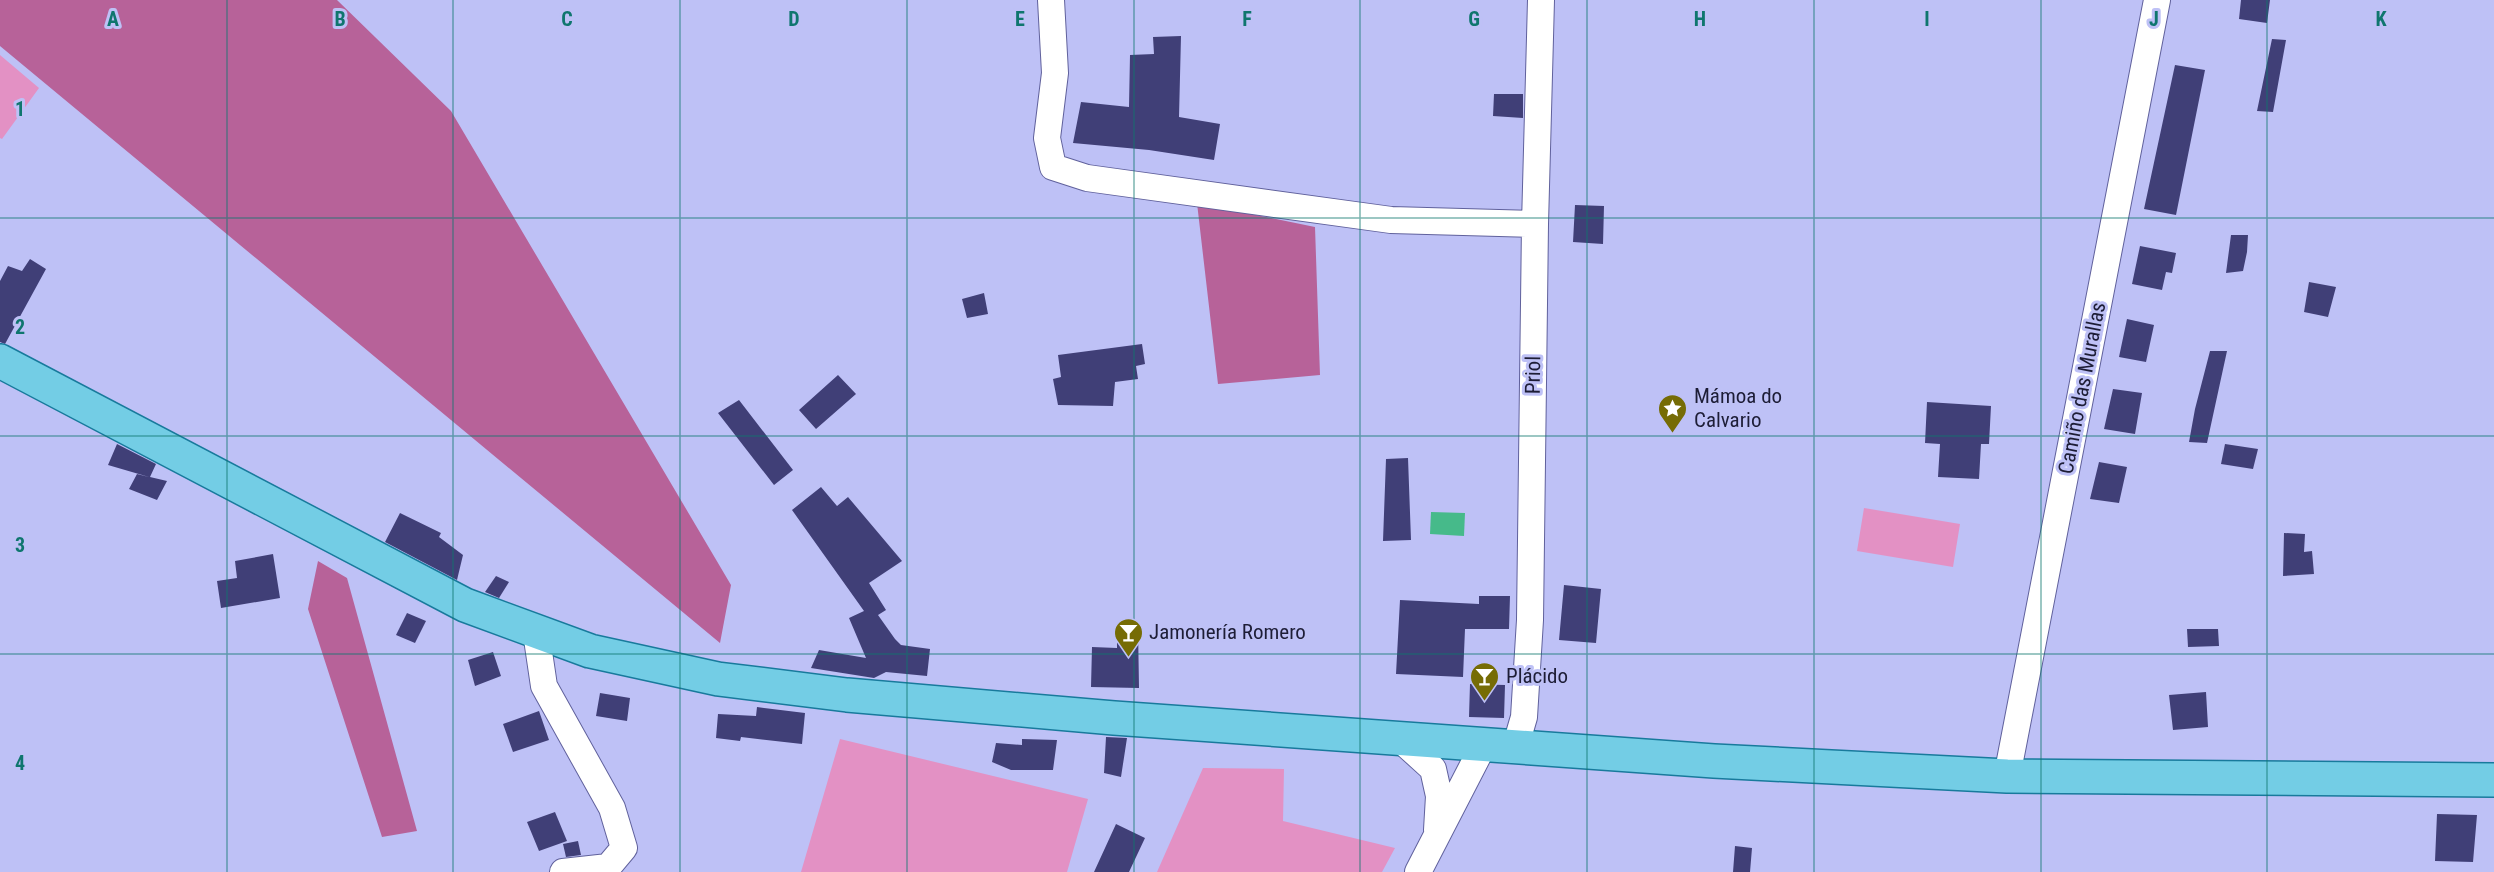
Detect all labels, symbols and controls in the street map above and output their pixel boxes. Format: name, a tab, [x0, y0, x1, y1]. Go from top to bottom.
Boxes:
text: A	[107, 7, 119, 31]
text: B	[334, 7, 346, 31]
text: C	[561, 7, 573, 31]
text: D	[788, 7, 800, 31]
text: E	[1015, 7, 1025, 31]
text: F	[1242, 7, 1252, 31]
text: G	[1468, 7, 1480, 31]
text: H	[1694, 7, 1706, 31]
text: I	[1924, 7, 1930, 31]
text: J	[2149, 7, 2159, 31]
text: K	[2375, 7, 2387, 31]
text: 1	[15, 97, 25, 121]
street label: Camiño das Murallas	[2054, 300, 2110, 476]
text: 2	[15, 315, 25, 339]
street label: Priol	[1521, 356, 1545, 394]
place label: Mámoa do Calvario	[1694, 384, 1782, 432]
place icon: Mámoa do Calvario	[1657, 392, 1689, 434]
text: 3	[15, 533, 25, 557]
bar icon: Jamonería Romero	[1112, 616, 1144, 658]
place label: Jamonería Romero	[1149, 620, 1306, 644]
bar icon: Plácido	[1469, 660, 1501, 702]
place label: Plácido	[1506, 664, 1568, 688]
text: 4	[15, 751, 25, 775]

